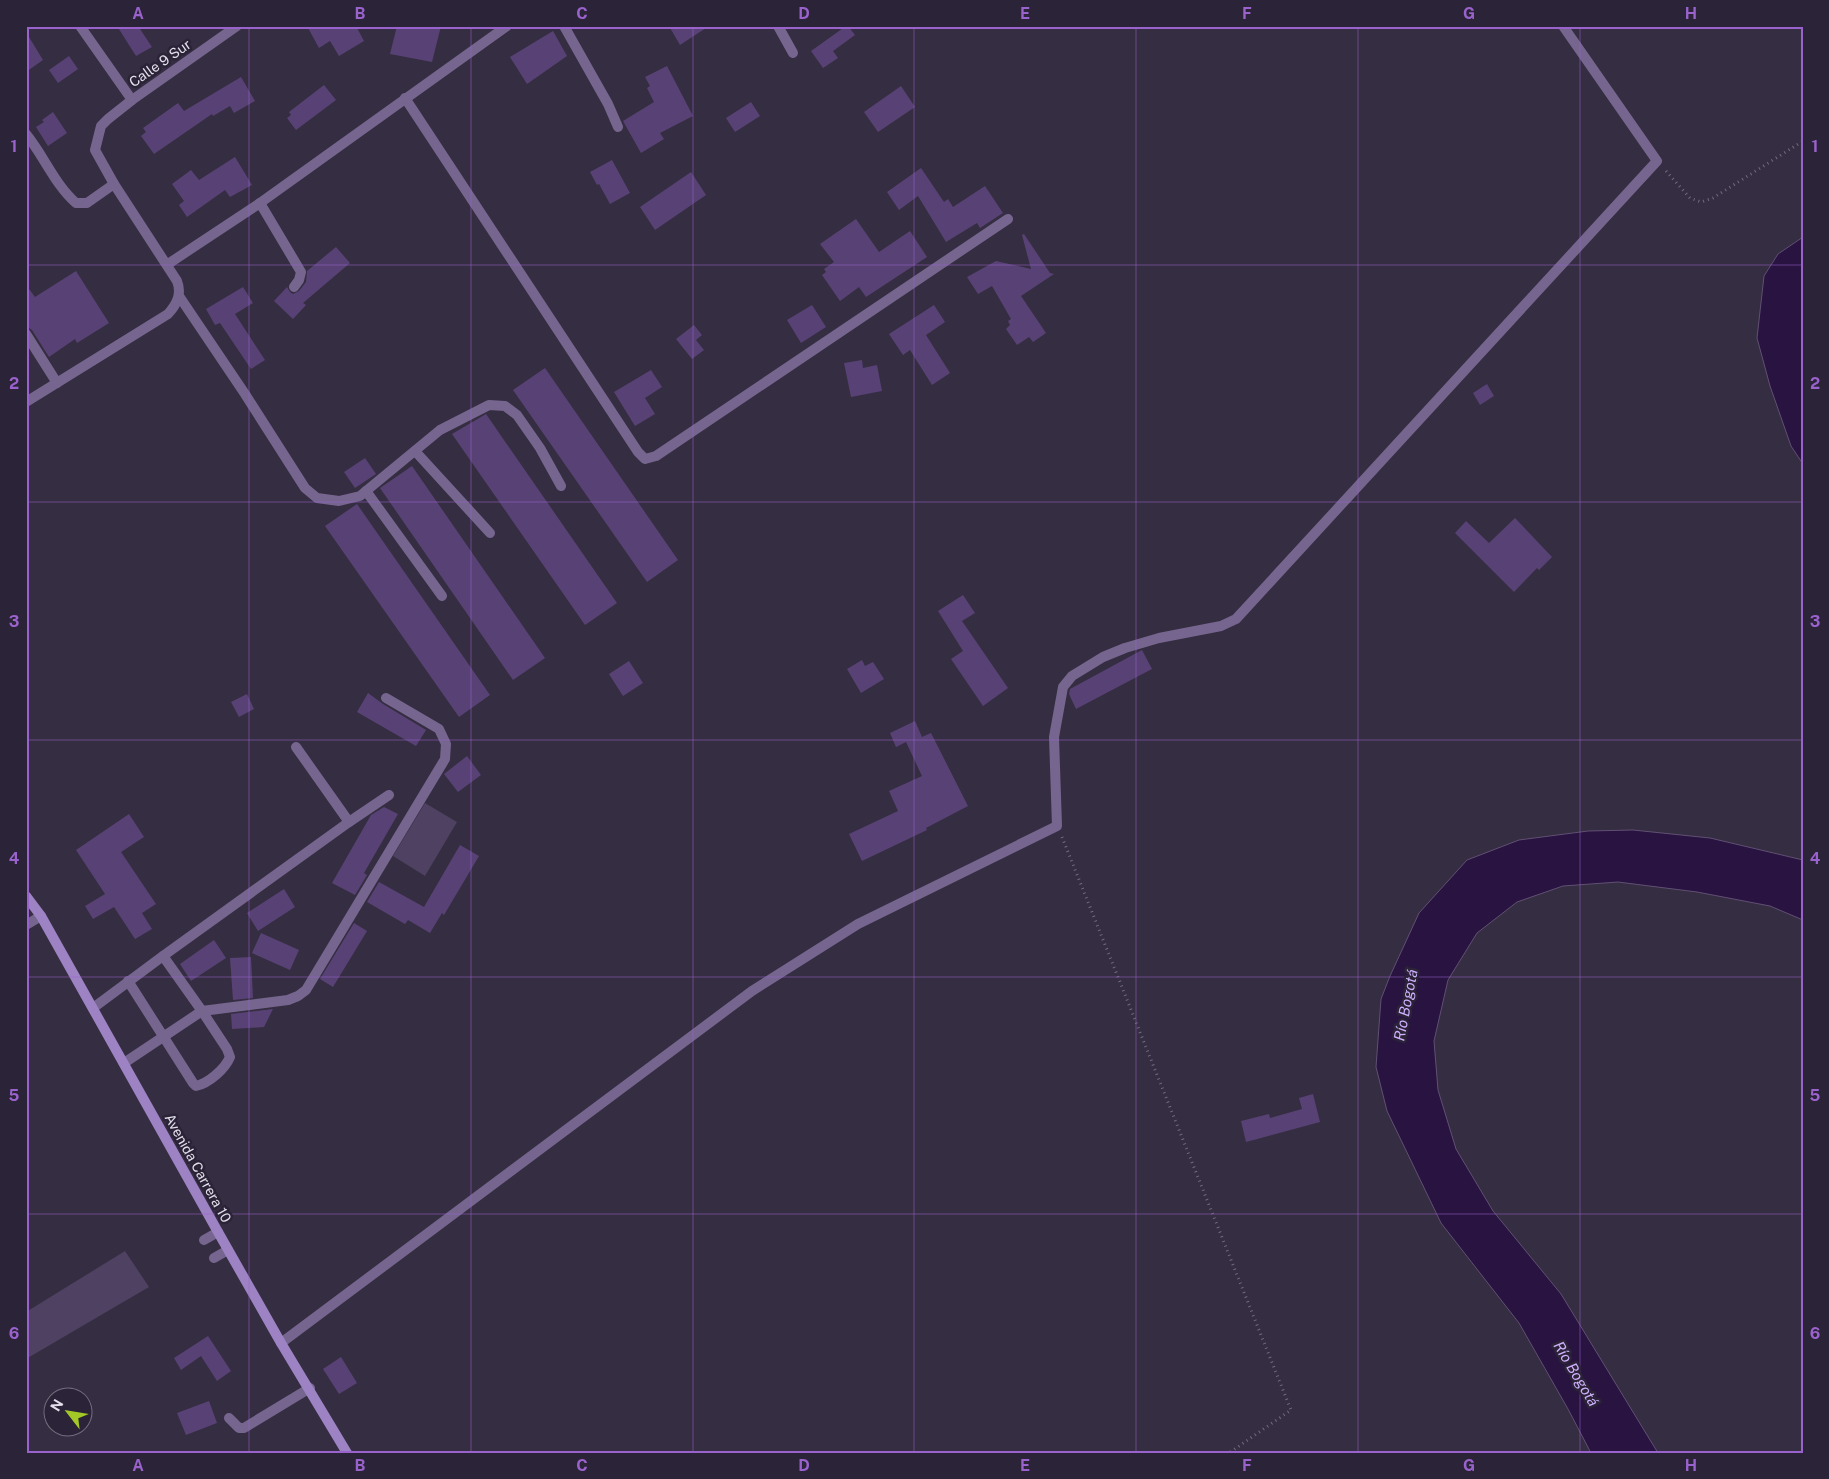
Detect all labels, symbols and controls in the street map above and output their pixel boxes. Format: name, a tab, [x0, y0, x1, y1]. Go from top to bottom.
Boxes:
text: A	[132, 4, 144, 23]
text: B	[355, 4, 366, 23]
text: C	[576, 4, 588, 23]
text: D	[798, 4, 810, 23]
text: E	[1020, 4, 1030, 23]
text: F	[1242, 4, 1252, 23]
text: G	[1463, 4, 1475, 23]
text: H	[1685, 4, 1697, 23]
street label: Calle 9 Sur	[126, 36, 194, 90]
text: 1	[11, 137, 17, 156]
text: 1	[1812, 137, 1818, 156]
text: 2	[9, 374, 19, 393]
text: 2	[1810, 374, 1820, 393]
text: 3	[9, 612, 19, 631]
text: 3	[1810, 612, 1820, 631]
text: 4	[9, 849, 20, 868]
text: 4	[1810, 849, 1821, 868]
water label: Río Bogotá	[1390, 967, 1421, 1042]
text: 5	[9, 1086, 20, 1105]
text: 5	[1810, 1086, 1821, 1105]
street label: Avenida Carrera 10	[162, 1111, 234, 1225]
text: 6	[9, 1324, 19, 1343]
text: 6	[1810, 1324, 1820, 1343]
water label: Río Bogotá	[1550, 1338, 1603, 1409]
north arrow	[42, 1386, 92, 1436]
text: N	[47, 1396, 67, 1414]
text: A	[132, 1456, 144, 1475]
text: B	[355, 1456, 366, 1475]
text: C	[576, 1456, 588, 1475]
text: D	[798, 1456, 810, 1475]
text: E	[1020, 1456, 1030, 1475]
text: F	[1242, 1456, 1252, 1475]
text: G	[1463, 1456, 1475, 1475]
text: H	[1685, 1456, 1697, 1475]

